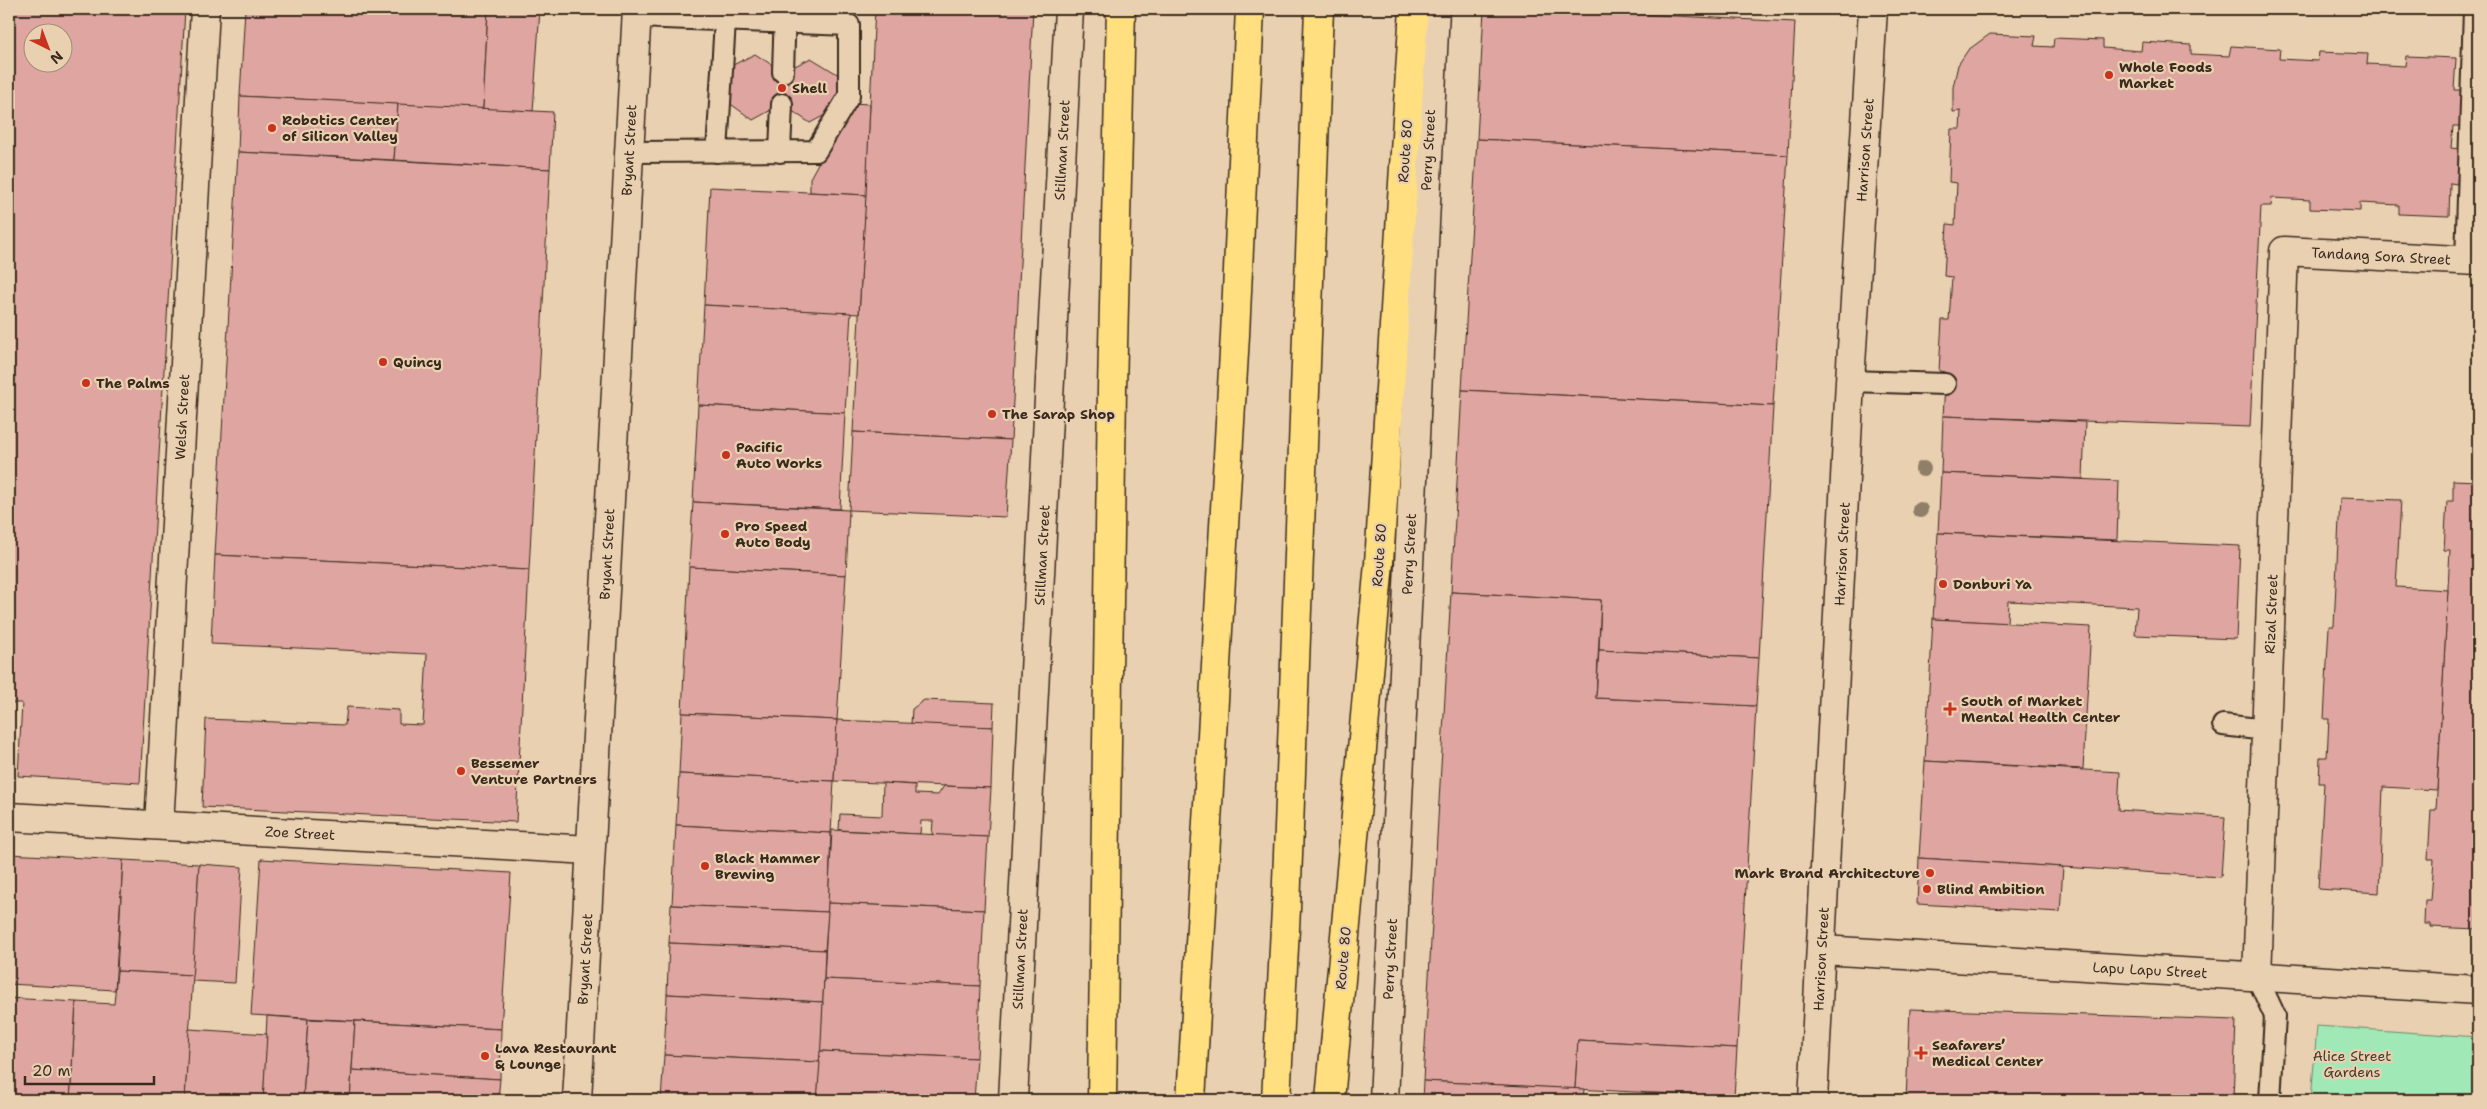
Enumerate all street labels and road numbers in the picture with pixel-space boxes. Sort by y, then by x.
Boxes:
street label: Harrison Street [1852,97,1878,203]
street label: Stillman Street [1050,99,1074,201]
street label: Bryant Street [618,104,640,196]
street label: Perry Street [1417,109,1439,191]
street label: Route 80 [1394,119,1416,183]
street label: Tandang Sora Street [2311,243,2451,269]
street label: Welsh Street [171,373,193,461]
street label: Harrison Street [1830,501,1854,607]
street label: Stillman Street [1030,504,1054,606]
street label: Bryant Street [596,508,618,600]
street label: Perry Street [1398,513,1420,595]
street label: Route 80 [1368,523,1390,587]
street label: Rizal Street [2261,574,2281,654]
street label: Zoe Street [264,822,336,844]
street label: Harrison Street [1809,906,1833,1012]
street label: Stillman Street [1008,908,1032,1010]
street label: Bryant Street [574,913,596,1005]
street label: Perry Street [1379,918,1401,1000]
street label: Route 80 [1331,926,1355,990]
street label: Lapu Lapu Street [2092,958,2208,982]

